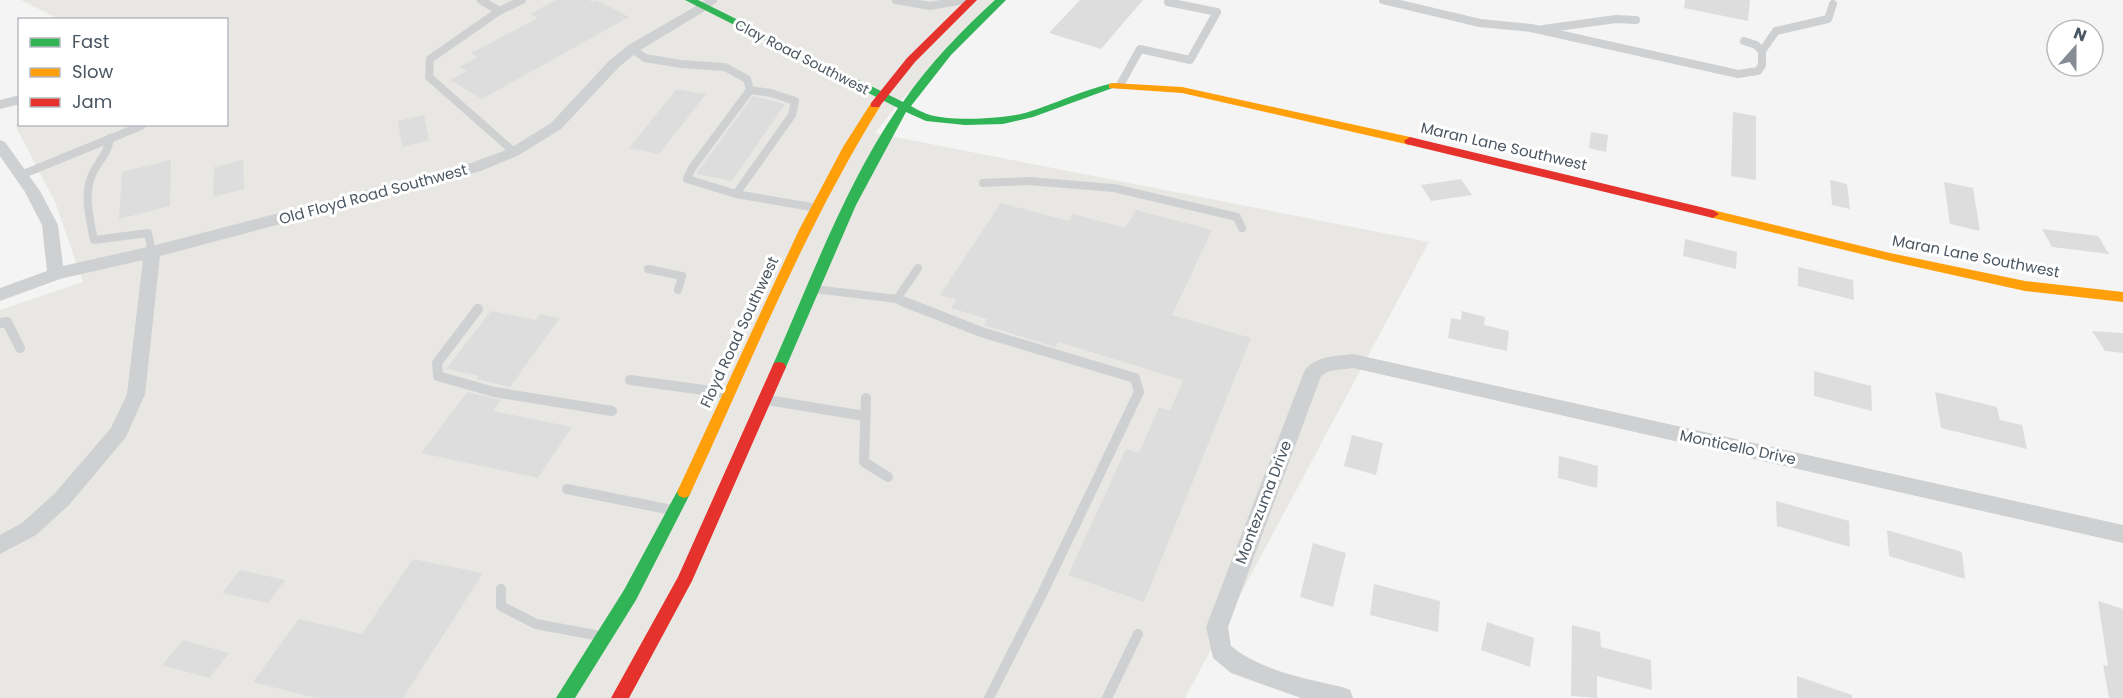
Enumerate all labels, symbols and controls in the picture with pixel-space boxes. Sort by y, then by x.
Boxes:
street label: Clay Road Southwest [731,14,873,100]
legend [18,18,228,126]
north arrow [2045,18,2105,78]
text: N [2070,22,2090,47]
text: Fast [72,29,109,54]
text: Slow [72,59,114,84]
text: Jam [72,89,112,114]
street label: Maran Lane Southwest [1419,117,1589,175]
street label: Old Floyd Road Southwest [277,159,469,229]
street label: Maran Lane Southwest [1891,229,2061,283]
street label: Floyd Road Southwest [695,253,783,411]
street label: Monticello Drive [1678,424,1798,470]
street label: Montezuma Drive [1230,437,1296,567]

